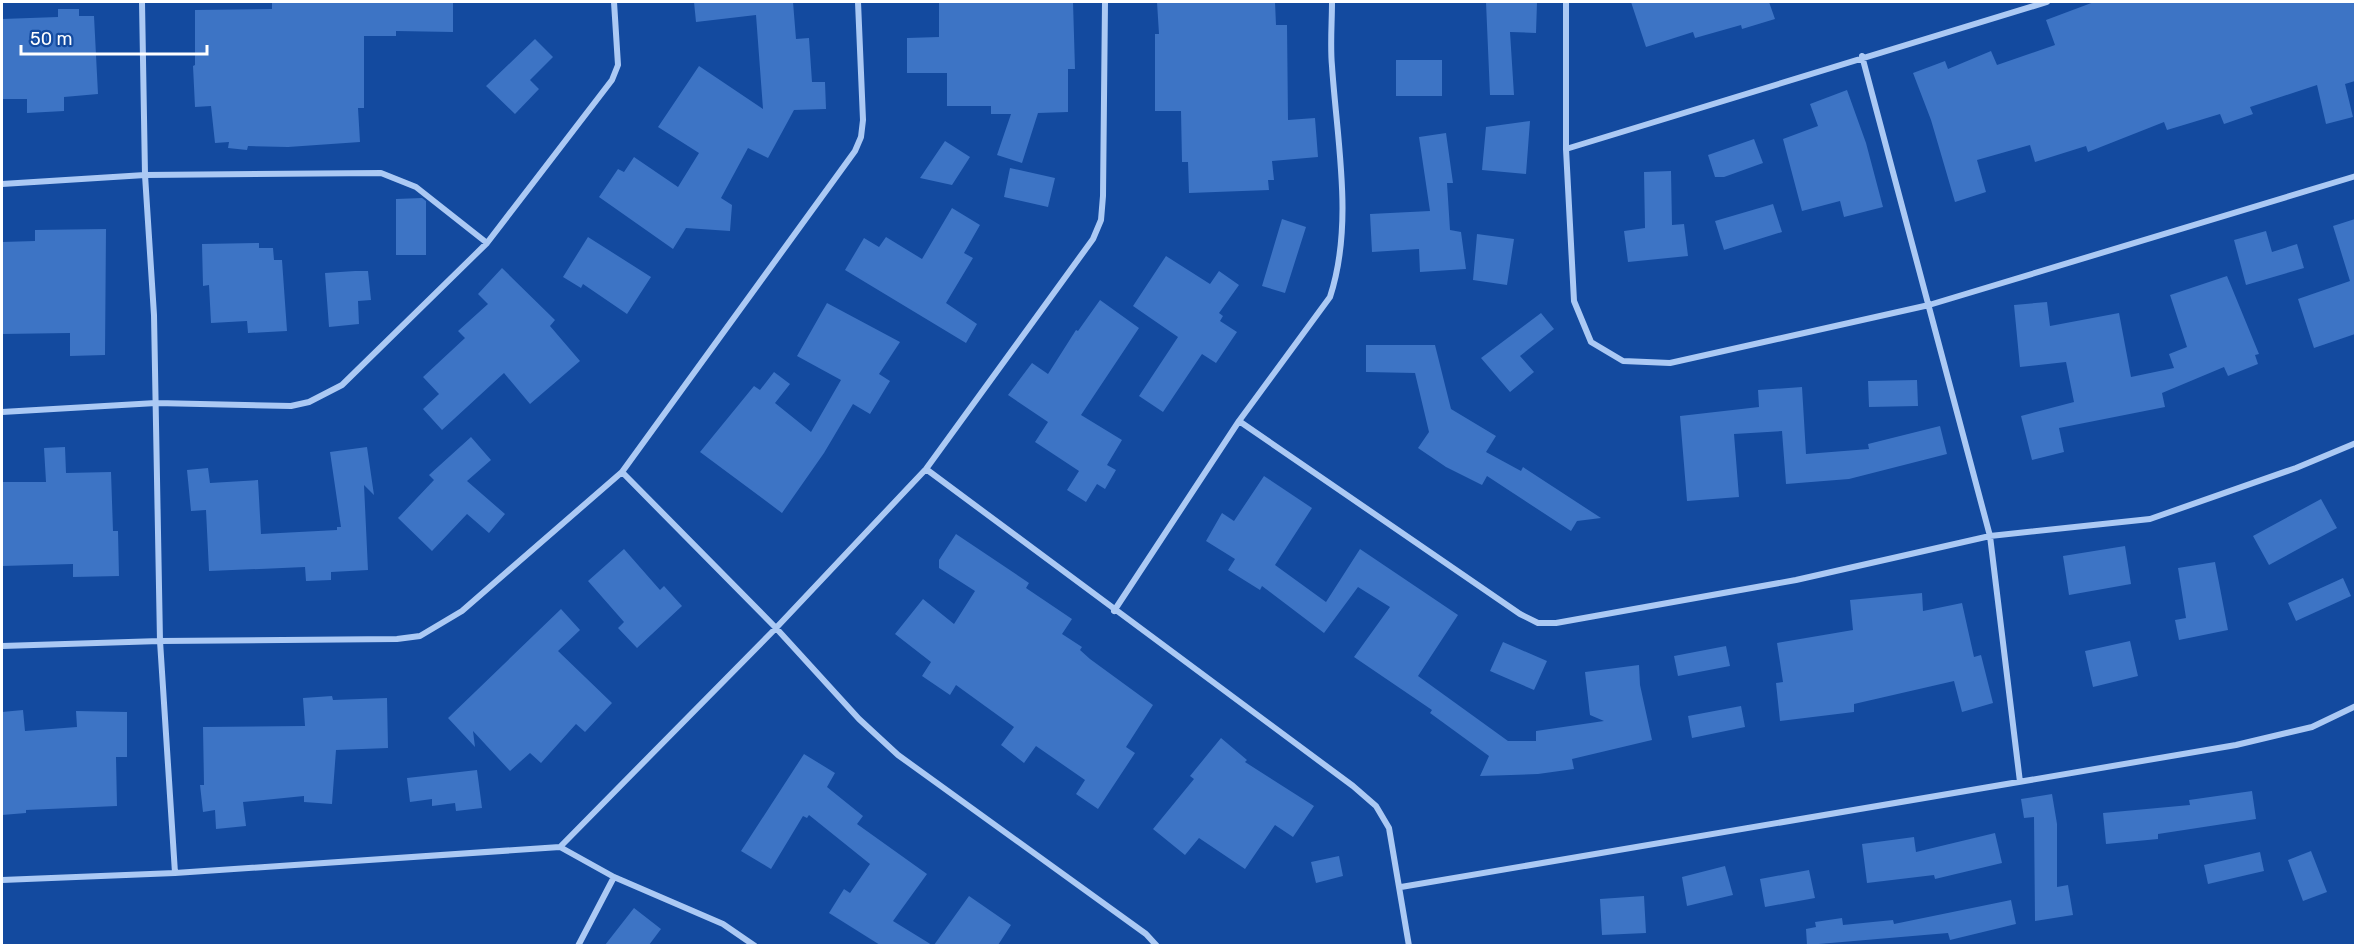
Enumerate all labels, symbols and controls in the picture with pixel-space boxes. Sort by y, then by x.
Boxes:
scale bar [21,18,207,56]
text: 50 m [30,28,73,50]

